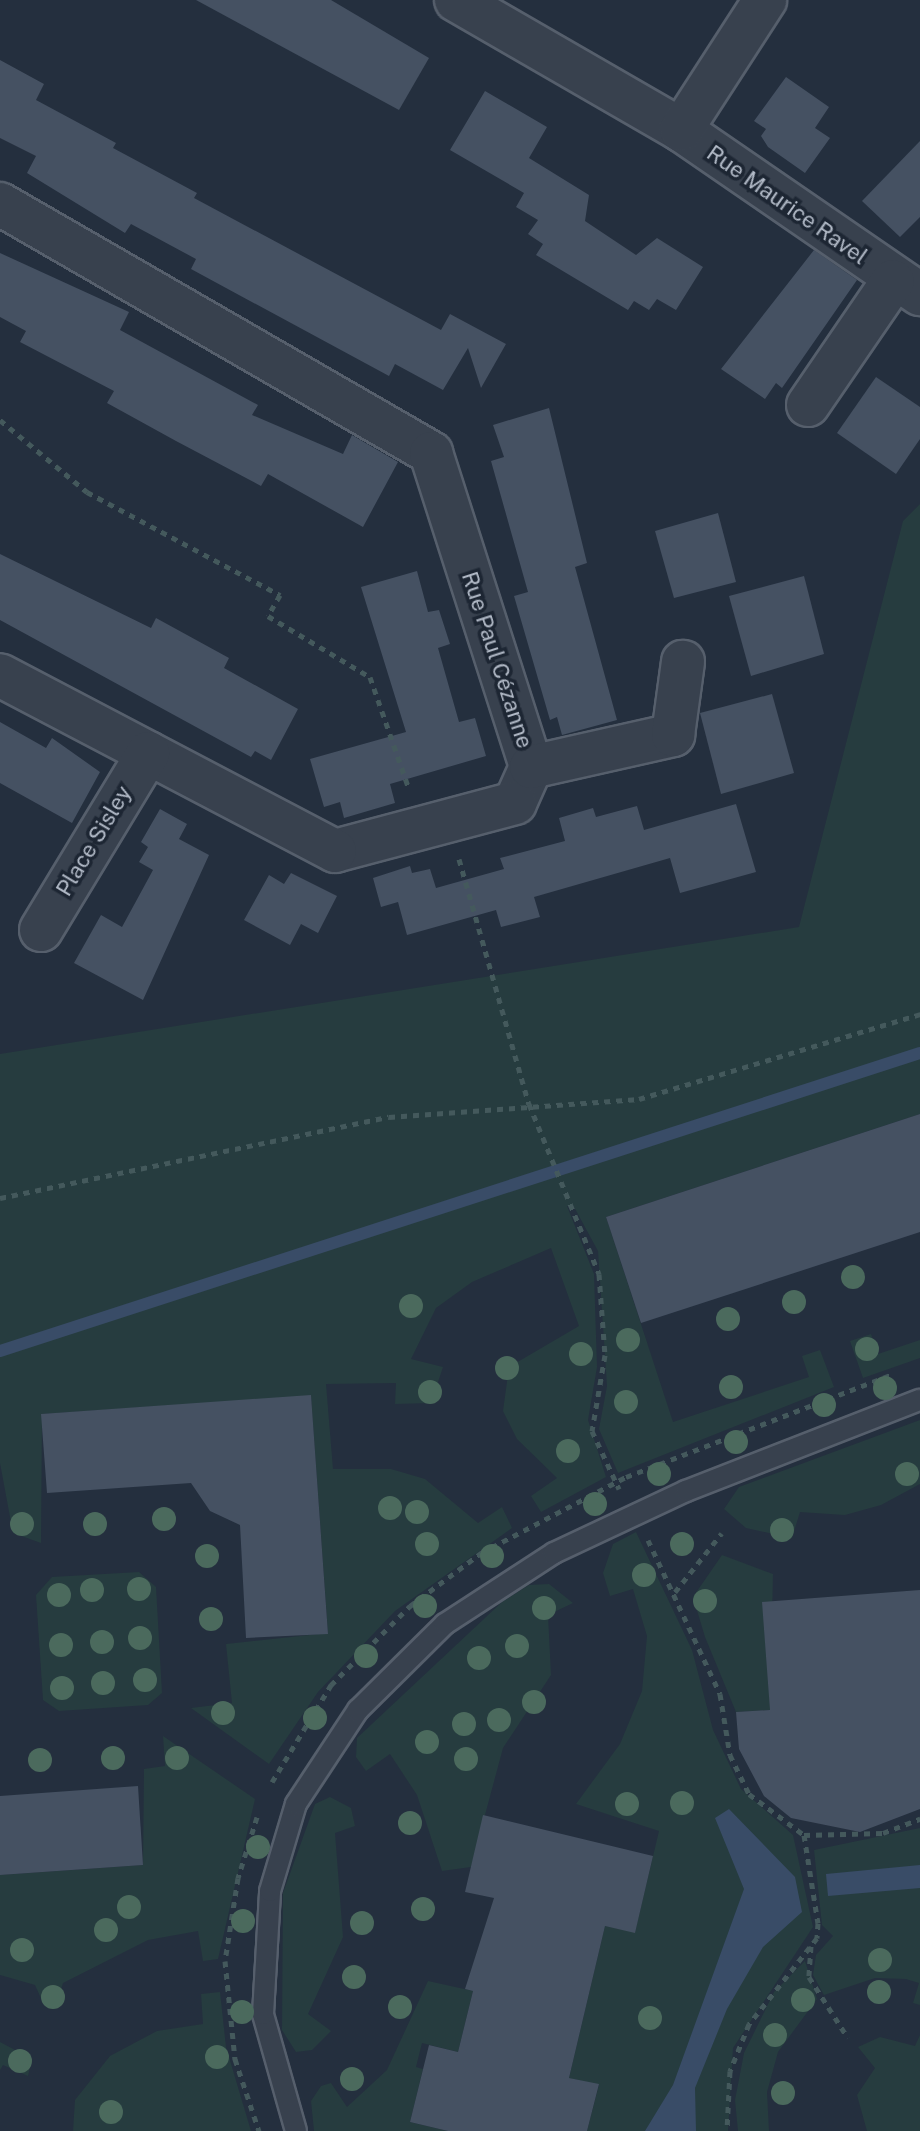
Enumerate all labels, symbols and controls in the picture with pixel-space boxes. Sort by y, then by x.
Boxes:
street label: Rue Maurice Ravel [702,140,872,270]
street label: Rue Paul Cézanne [456,568,538,752]
street label: Place Sisley [51,781,137,901]

